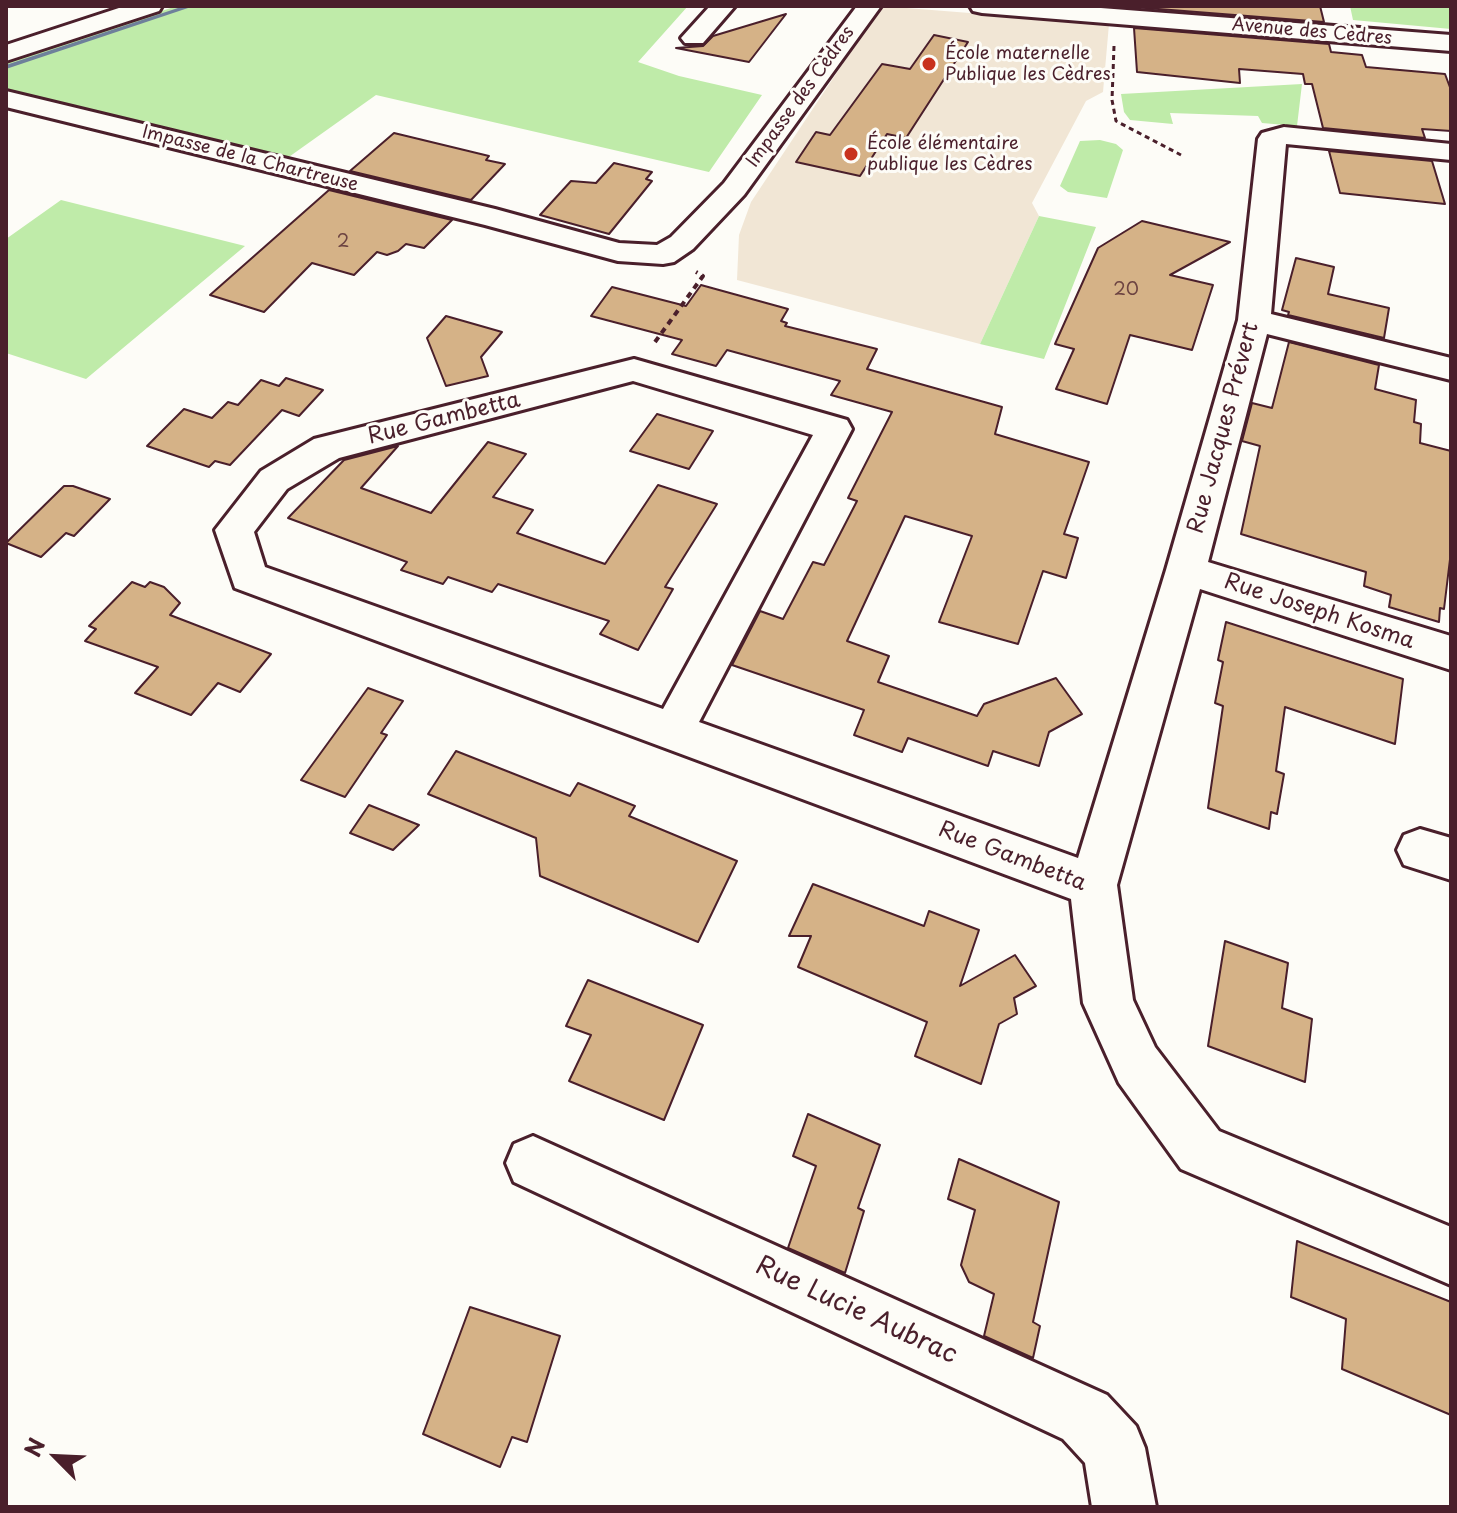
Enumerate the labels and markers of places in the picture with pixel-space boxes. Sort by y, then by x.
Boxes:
place label: École maternelle Publique les Cèdres [945,43,1111,86]
marker: École maternelle Publique les Cèdres [920,55,938,73]
place label: École élémentaire publique les Cèdres [867,133,1032,176]
marker: École élémentaire publique les Cèdres [842,145,860,163]

